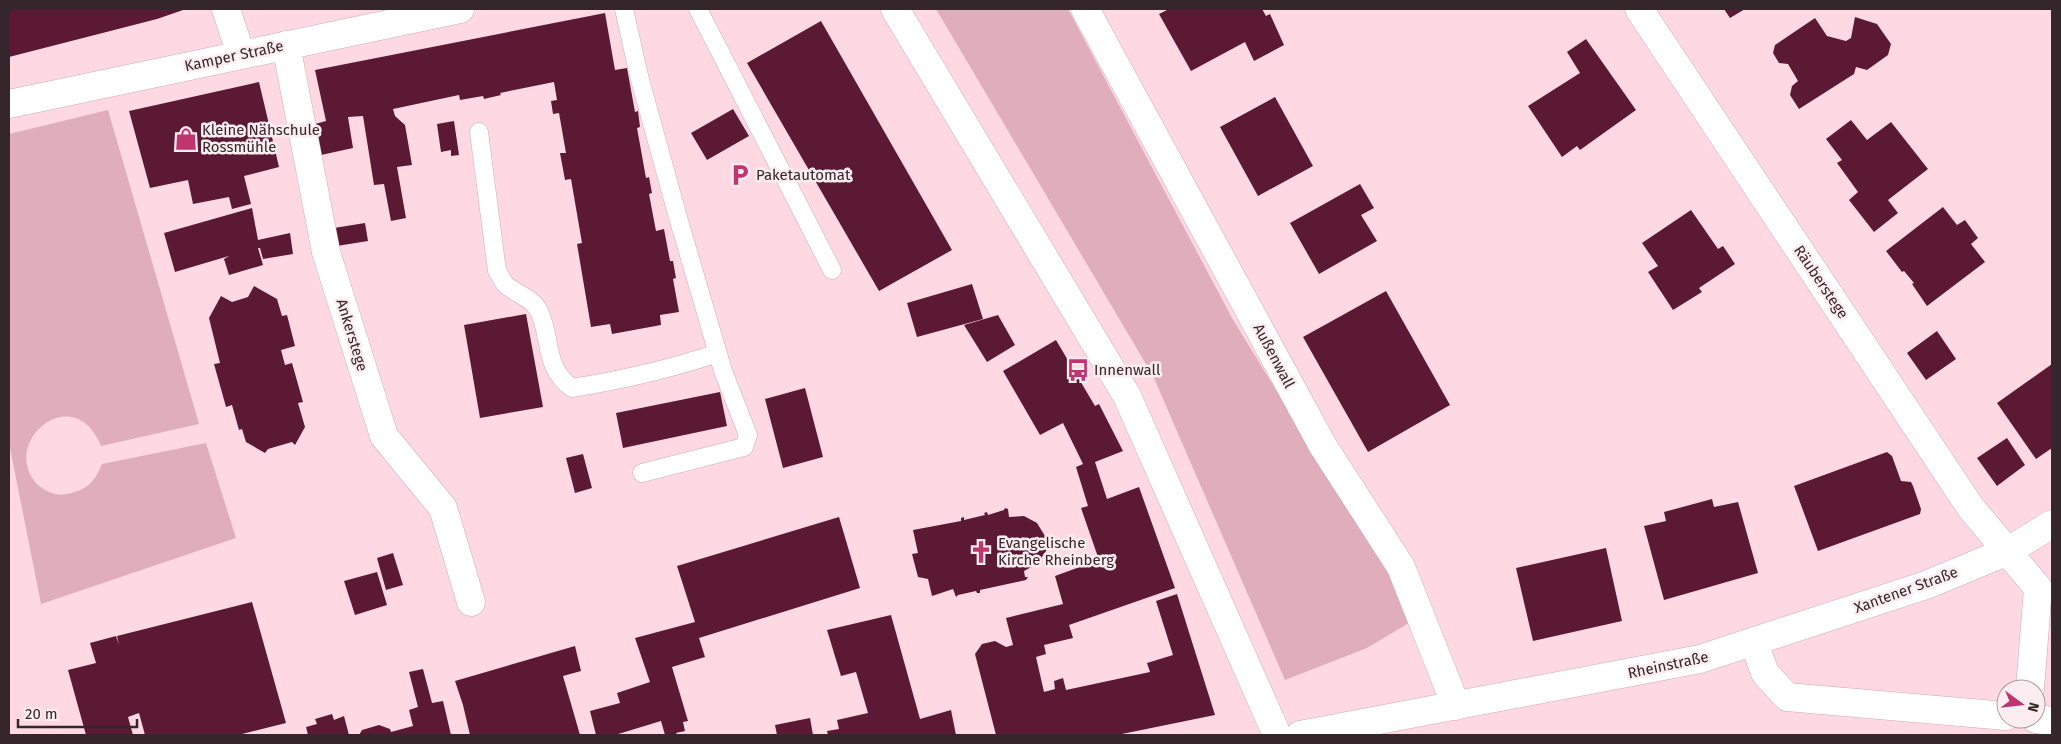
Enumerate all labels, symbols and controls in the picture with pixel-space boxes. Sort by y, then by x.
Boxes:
street label: Kamper Straße [183,37,285,75]
place label: Kleine Nähschule Rossmühle [202,121,320,156]
shop icon: Kleine Nähschule Rossmühle [173,126,199,152]
parking icon: Paketautomat [727,162,753,188]
place label: Paketautomat [756,166,851,184]
street label: Räuberstege [1790,242,1852,322]
street label: Ankerstege [332,297,372,373]
street label: Außenwall [1249,321,1299,392]
bus stop icon: Innenwall [1065,357,1091,383]
place label: Innenwall [1094,361,1161,379]
place label: Evangelische Kirche Rheinberg [998,534,1114,569]
church icon: Evangelische Kirche Rheinberg [968,539,994,565]
street label: Xantener Straße [1852,563,1960,617]
street label: Rheinstraße [1626,648,1710,682]
north arrow [1996,679,2046,729]
scale bar [18,696,136,728]
text: N [2024,701,2042,714]
text: 20 m [25,705,58,723]

